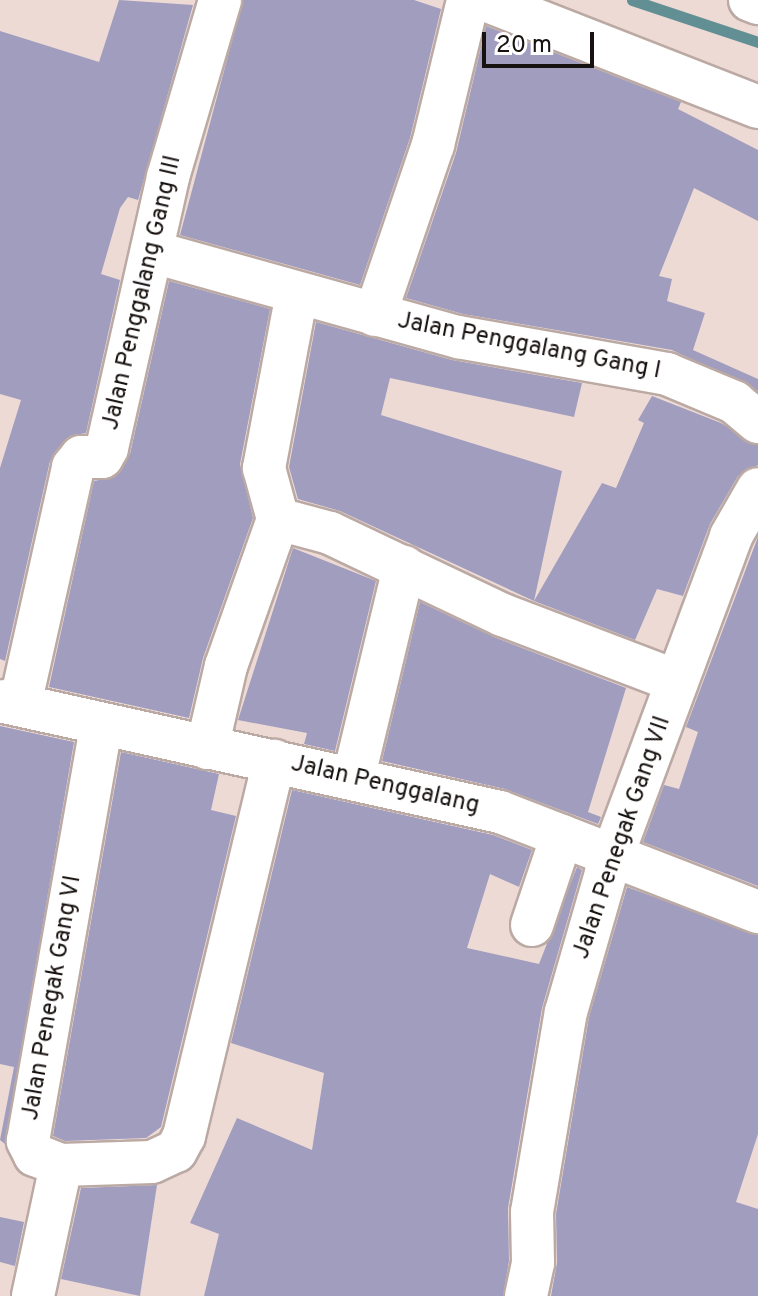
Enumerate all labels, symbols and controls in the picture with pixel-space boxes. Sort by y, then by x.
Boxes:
scale bar [486,16,598,66]
text: 20 m [496,31,552,61]
street label: Jalan Penggalang Gang III [97,153,189,433]
street label: Jalan Penggalang Gang I [395,307,663,387]
street label: Jalan Penegak Gang VII [568,712,678,964]
street label: Jalan Penggalang [288,750,482,822]
street label: Jalan Penegak Gang VI [17,873,89,1123]

